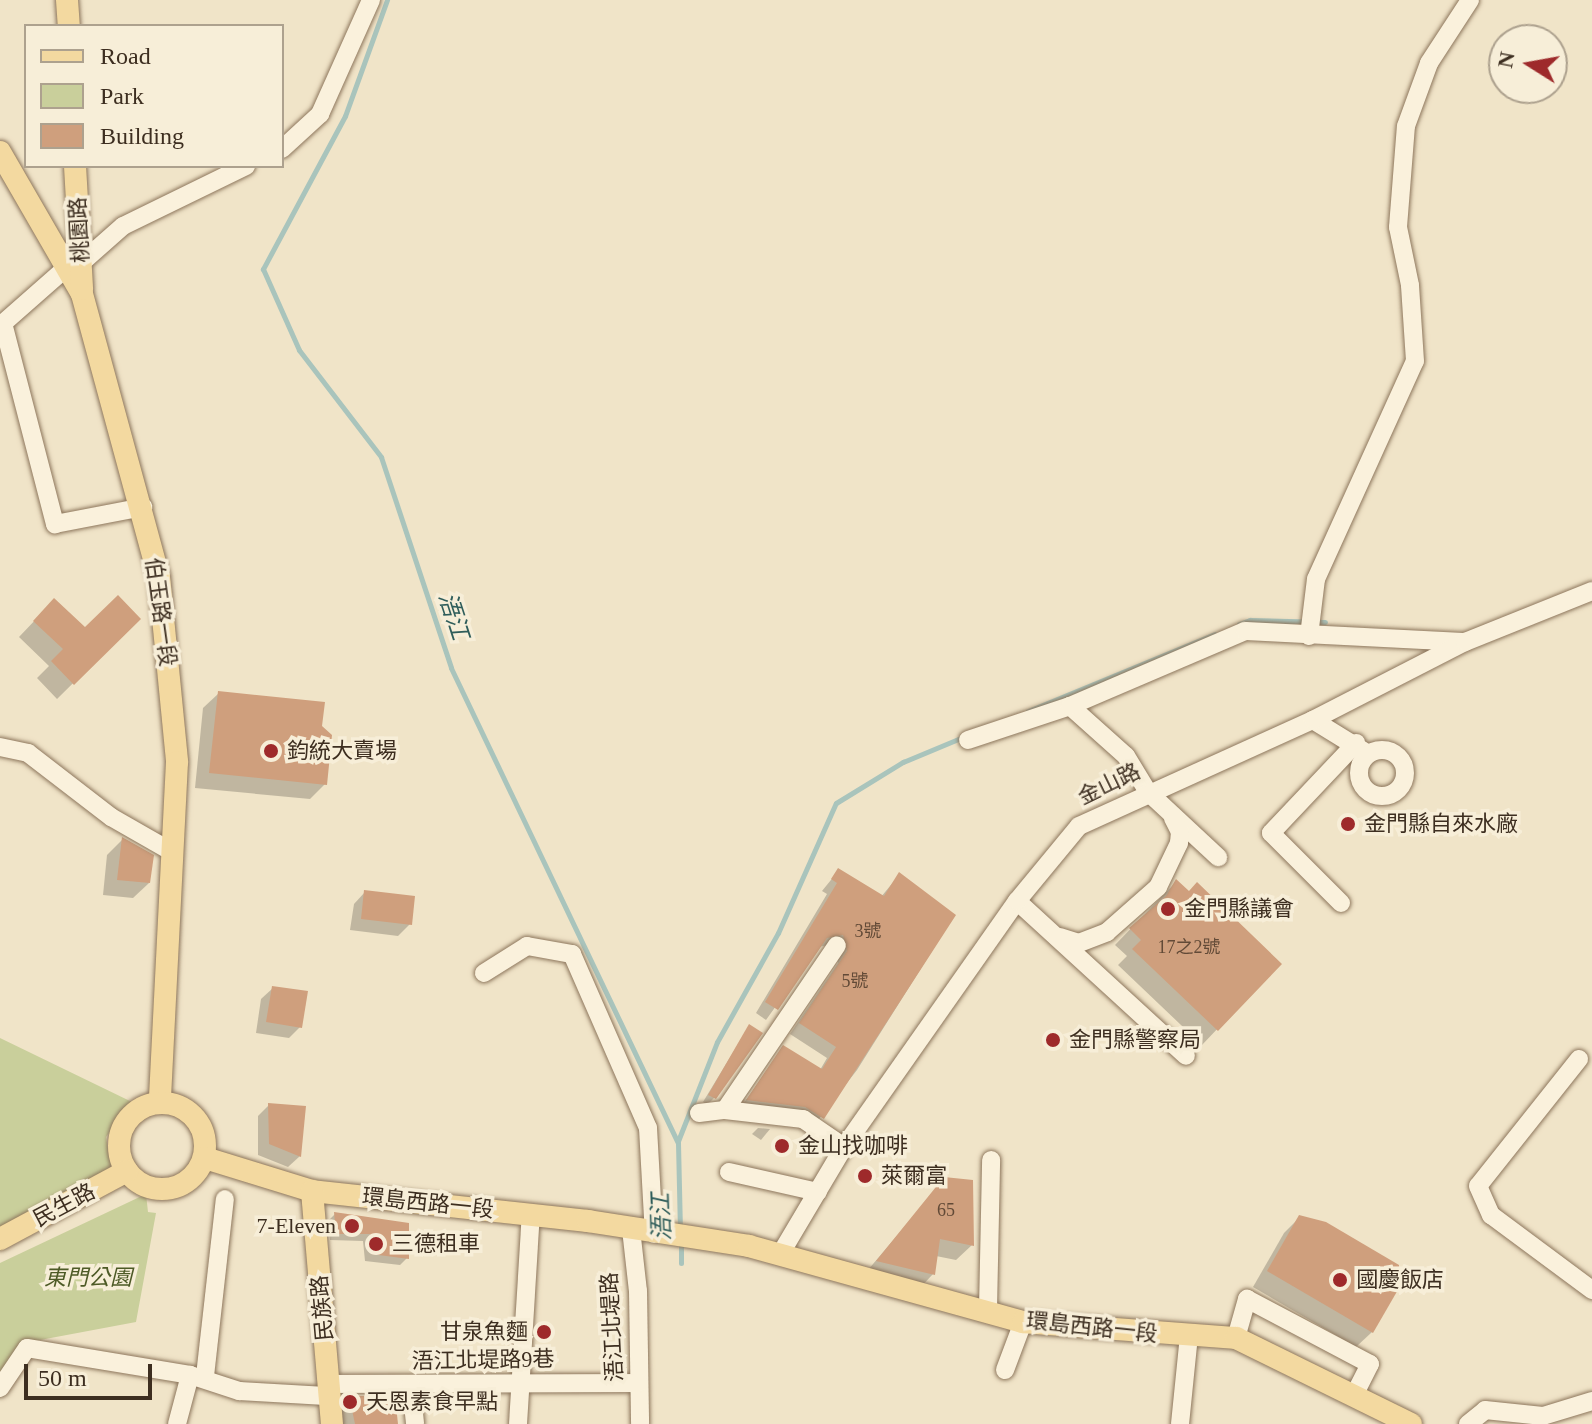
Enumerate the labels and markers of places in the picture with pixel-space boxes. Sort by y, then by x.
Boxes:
place label: 鈞統大賣場 [287,738,397,764]
marker: 鈞統大賣場 [262,742,280,760]
place label: 金門縣自來水廠 [1364,811,1518,837]
marker: 金門縣自來水廠 [1339,815,1357,833]
place label: 金門縣議會 [1184,896,1294,922]
marker: 金門縣議會 [1159,900,1177,918]
place label: 金門縣警察局 [1069,1027,1201,1053]
marker: 金門縣警察局 [1044,1031,1062,1049]
place label: 金山找咖啡 [798,1133,908,1159]
marker: 金山找咖啡 [773,1137,791,1155]
place label: 萊爾富 [881,1163,947,1189]
marker: 萊爾富 [856,1167,874,1185]
place label: 7-Eleven [257,1213,336,1239]
marker: 7-Eleven [343,1217,361,1235]
place label: 三德租車 [392,1231,480,1257]
marker: 三德租車 [367,1235,385,1253]
place label: 國慶飯店 [1356,1267,1444,1293]
marker: 國慶飯店 [1331,1271,1349,1289]
place label: 甘泉魚麵 [440,1319,528,1345]
marker: 甘泉魚麵 [535,1323,553,1341]
place label: 天恩素食早點 [366,1389,498,1415]
marker: 天恩素食早點 [341,1393,359,1411]

